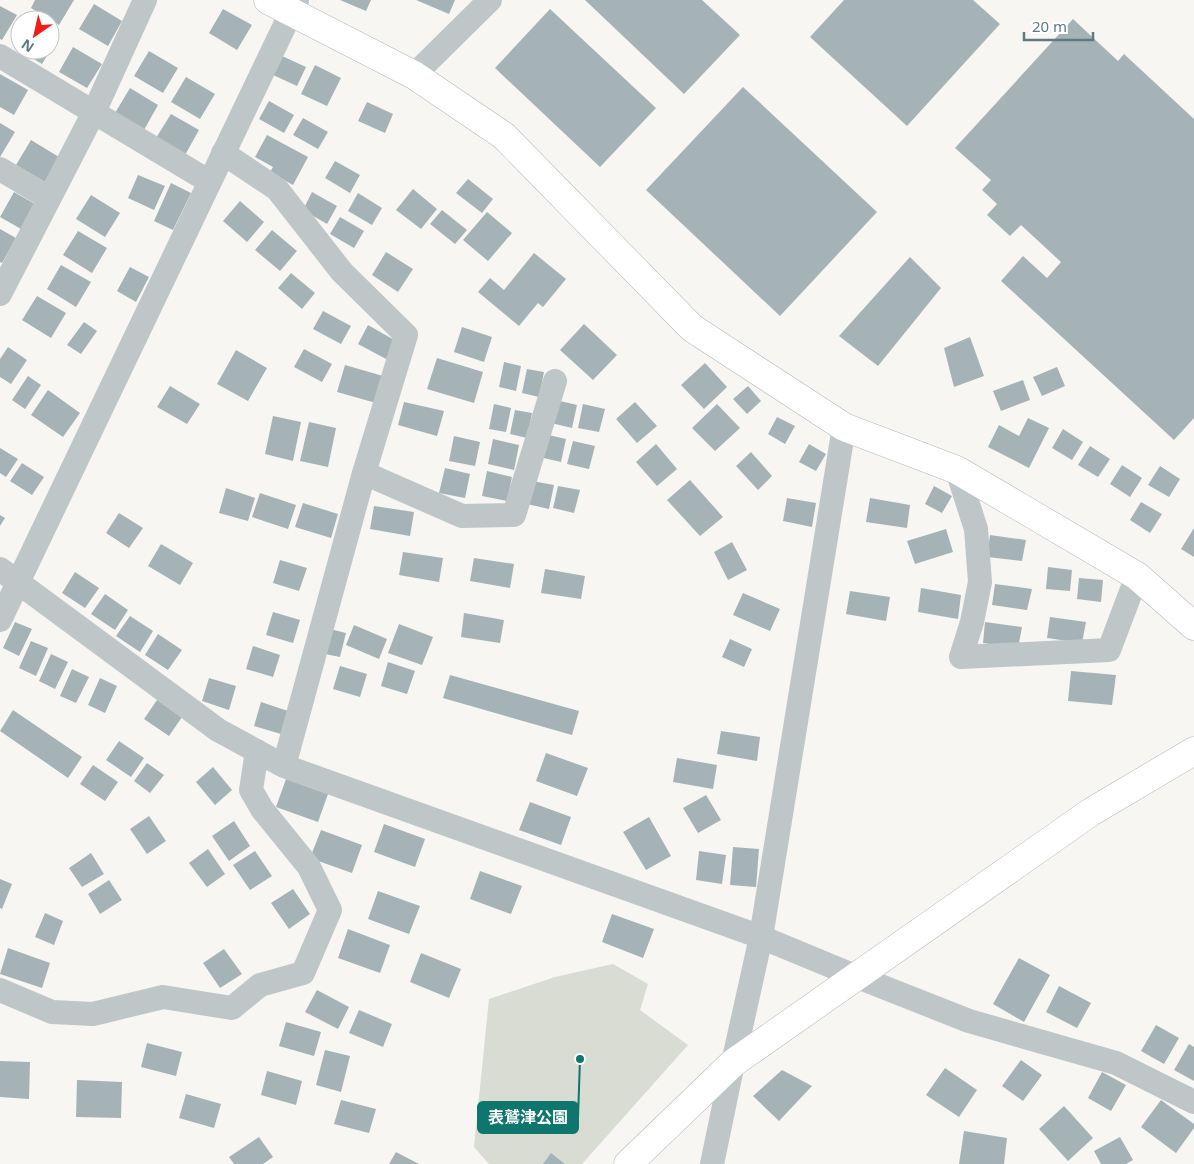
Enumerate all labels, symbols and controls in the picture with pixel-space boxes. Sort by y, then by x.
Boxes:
north arrow [10,10,60,60]
scale bar [1024,10,1093,42]
text: 20 m [1032,16,1067,36]
text: N [17,35,37,57]
callout: 表鷲津公園 [478,1102,578,1133]
text: 表鷲津公園 [488,1106,568,1128]

